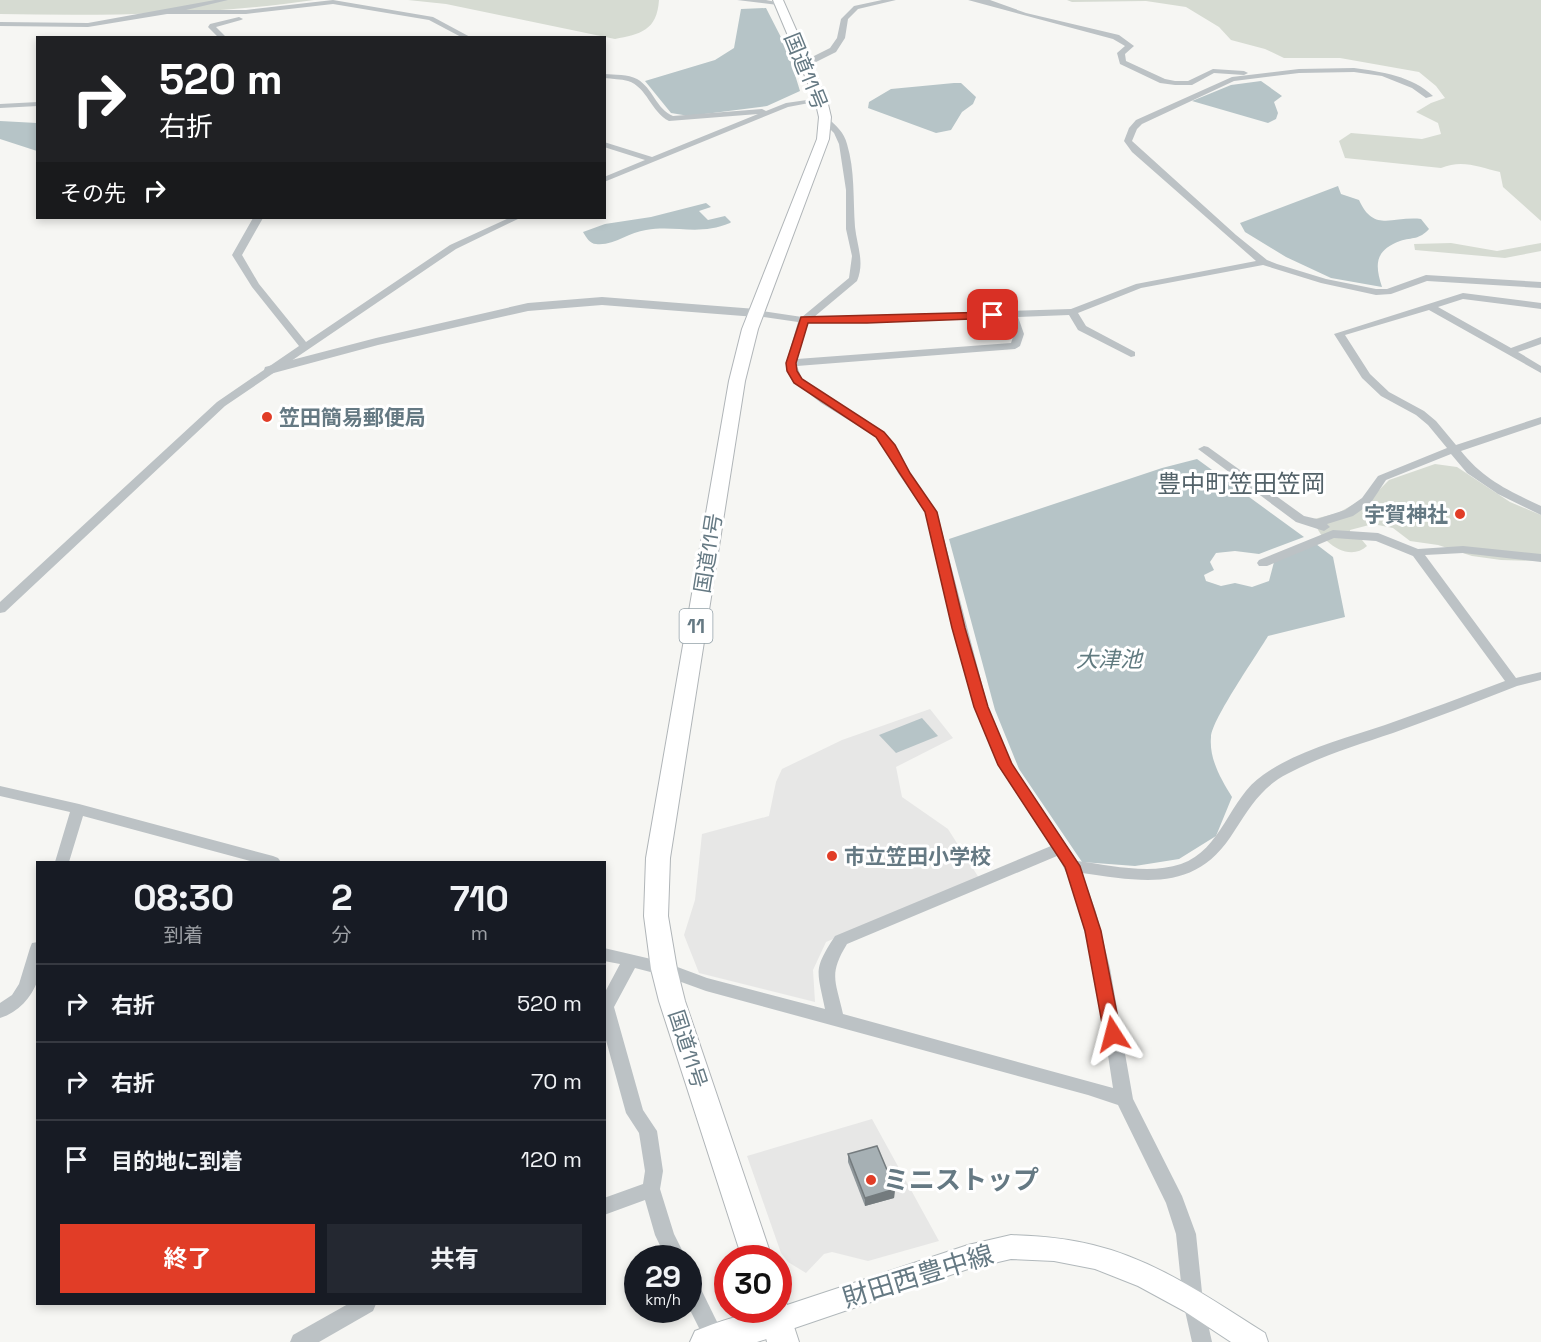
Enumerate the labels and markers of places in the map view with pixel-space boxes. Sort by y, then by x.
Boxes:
pin [967,289,1018,340]
place label: 笠田簡易郵便局 [279,404,426,431]
marker: 笠田簡易郵便局 [260,410,274,424]
place label: 宇賀神社 [1364,501,1448,528]
marker: 宇賀神社 [1453,507,1467,521]
place label: 市立笠田小学校 [844,843,991,870]
marker: 市立笠田小学校 [825,849,839,863]
place label: ミニストップ [883,1163,1039,1197]
marker: ミニストップ [864,1173,878,1187]

